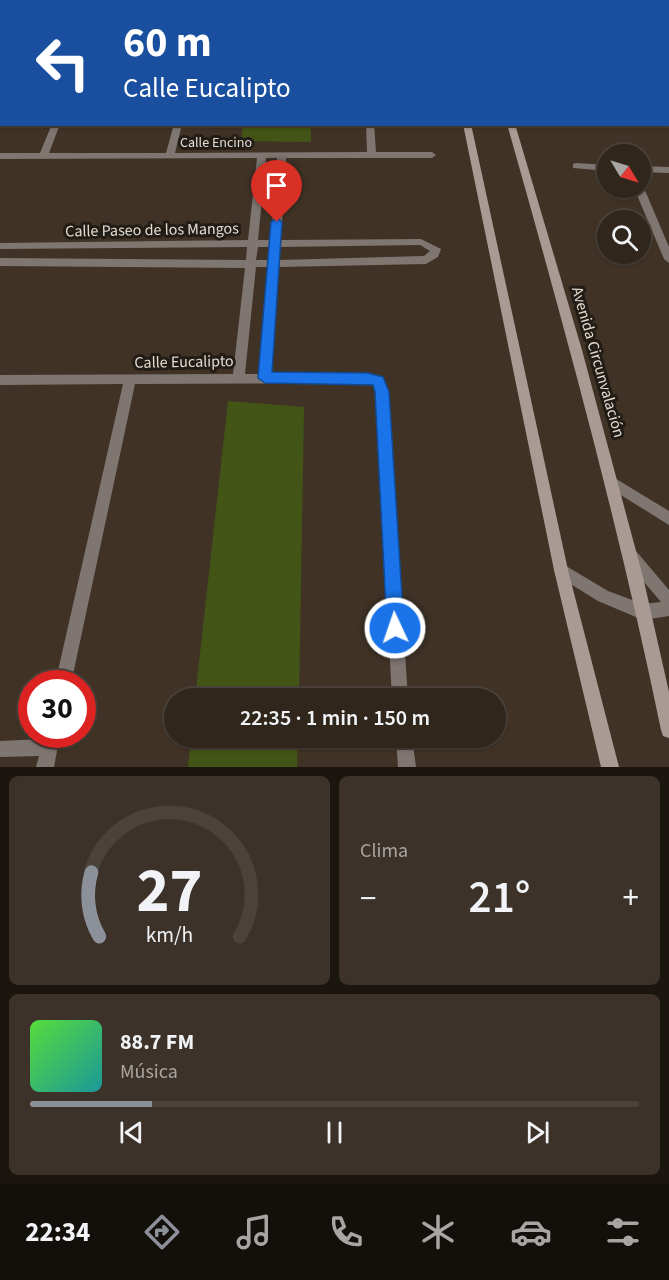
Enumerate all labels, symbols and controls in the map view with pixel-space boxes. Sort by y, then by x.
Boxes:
text: 60 m [123,13,212,73]
icon: left [24,24,102,102]
text: Calle Eucalipto [123,69,291,108]
street label: Calle Encino [180,133,252,153]
north arrow [597,144,651,198]
map controls [597,144,651,264]
pin [251,160,302,222]
icon: arrive [260,169,293,202]
button: search [597,210,651,264]
street label: Calle Paseo de los Mangos [65,217,239,243]
street label: Avenida Circunvalación [566,284,630,440]
street label: Calle Eucalipto [134,350,234,374]
position arrow [363,596,427,660]
speed limit sign: 30 [18,670,96,748]
text: 22:35 · 1 min · 150 m [240,702,430,734]
text: Clima [360,837,408,865]
text: 27 [137,847,202,936]
text: 21° [469,866,530,930]
text: − [360,875,376,922]
text: + [623,875,639,922]
text: km/h [146,921,193,952]
text: 88.7 FM [120,1026,194,1058]
text: Música [120,1058,178,1086]
icon: previous [115,1116,148,1149]
icon: pause [318,1116,351,1149]
icon: next [521,1116,554,1149]
icon: directions [141,1211,183,1253]
icon: music [233,1211,275,1253]
icon: phone [325,1211,367,1253]
icon: climate [417,1211,459,1253]
icon: car [510,1211,552,1253]
icon: filters [602,1211,644,1253]
text: 22:34 [25,1213,90,1252]

